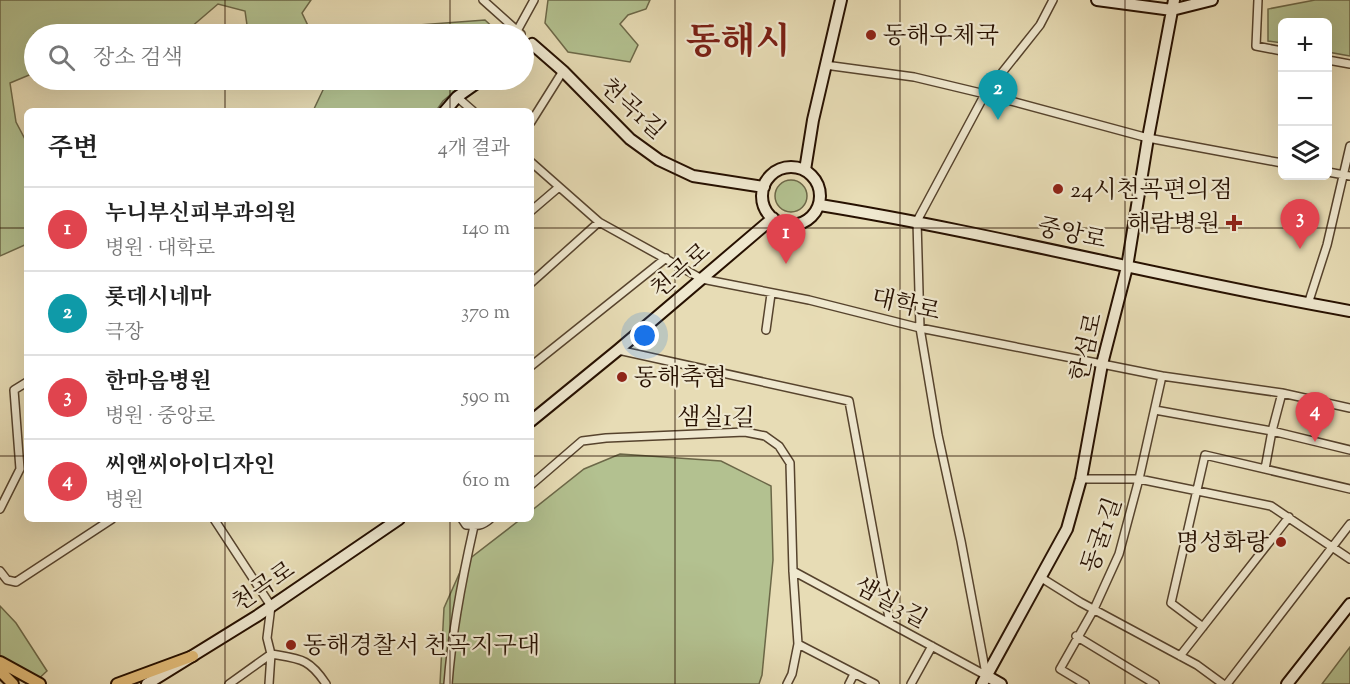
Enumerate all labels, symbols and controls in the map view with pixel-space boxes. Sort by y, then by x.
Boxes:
district label: 동해시 [686,18,790,70]
map controls [1278,18,1332,180]
button: + [1278,18,1332,72]
place label: 동해우체국 [883,20,999,54]
search box [24,24,534,90]
marker: 동해우체국 [864,28,878,42]
icon: search [45,41,78,74]
text: 장소 검색 [93,43,183,75]
pin: 2 [978,70,1018,120]
street label: 천곡1길 [591,71,672,148]
button: − [1278,72,1332,126]
button: layers [1278,126,1332,180]
text: 주변 [48,131,98,168]
text: 4개 결과 [438,135,510,164]
place label: 24시천곡편의점 [1070,174,1232,208]
marker: 24시천곡편의점 [1051,182,1065,196]
text: 누니부신피부과의원 [105,199,296,231]
pin: 3 [1280,200,1320,249]
place label: 해람병원 [1127,208,1220,242]
street label: 중앙로 [1034,211,1109,259]
pin: 1 [766,214,806,264]
marker: 해람병원 [1225,214,1243,232]
text: 1 [64,215,71,244]
text: 140 m [462,215,510,244]
text: 병원 · 대학로 [105,235,215,264]
street label: 천곡로 [644,236,719,307]
street label: 대학로 [868,282,943,330]
text: 롯데시네마 [105,283,211,315]
text: 2 [63,299,72,328]
text: 370 m [461,299,510,328]
street label: 한섬로 [1064,310,1112,385]
text: 극장 [105,319,144,348]
your location [630,321,659,350]
place label: 동해축협 [634,362,727,396]
text: 한마음병원 [105,367,211,399]
marker: 동해축협 [615,370,629,384]
text: 3 [63,383,72,412]
text: 590 m [462,383,510,412]
pin: 4 [1296,392,1334,442]
street label: 샘실1길 [677,401,755,437]
text: 병원 · 중앙로 [105,403,215,432]
text: 씨앤씨아이디자인 [105,451,275,483]
text: 4 [62,467,73,496]
text: 610 m [462,467,510,496]
text: 병원 [105,487,144,516]
street label: 동굴1길 [1074,493,1132,578]
place label: 명성화랑 [1176,527,1270,561]
marker: 명성화랑 [1274,535,1288,549]
street label: 천곡로 [226,554,302,621]
street label: 샘실3길 [847,570,933,638]
place label: 동해경찰서 천곡지구대 [303,630,540,664]
marker: 동해경찰서 천곡지구대 [284,638,298,652]

